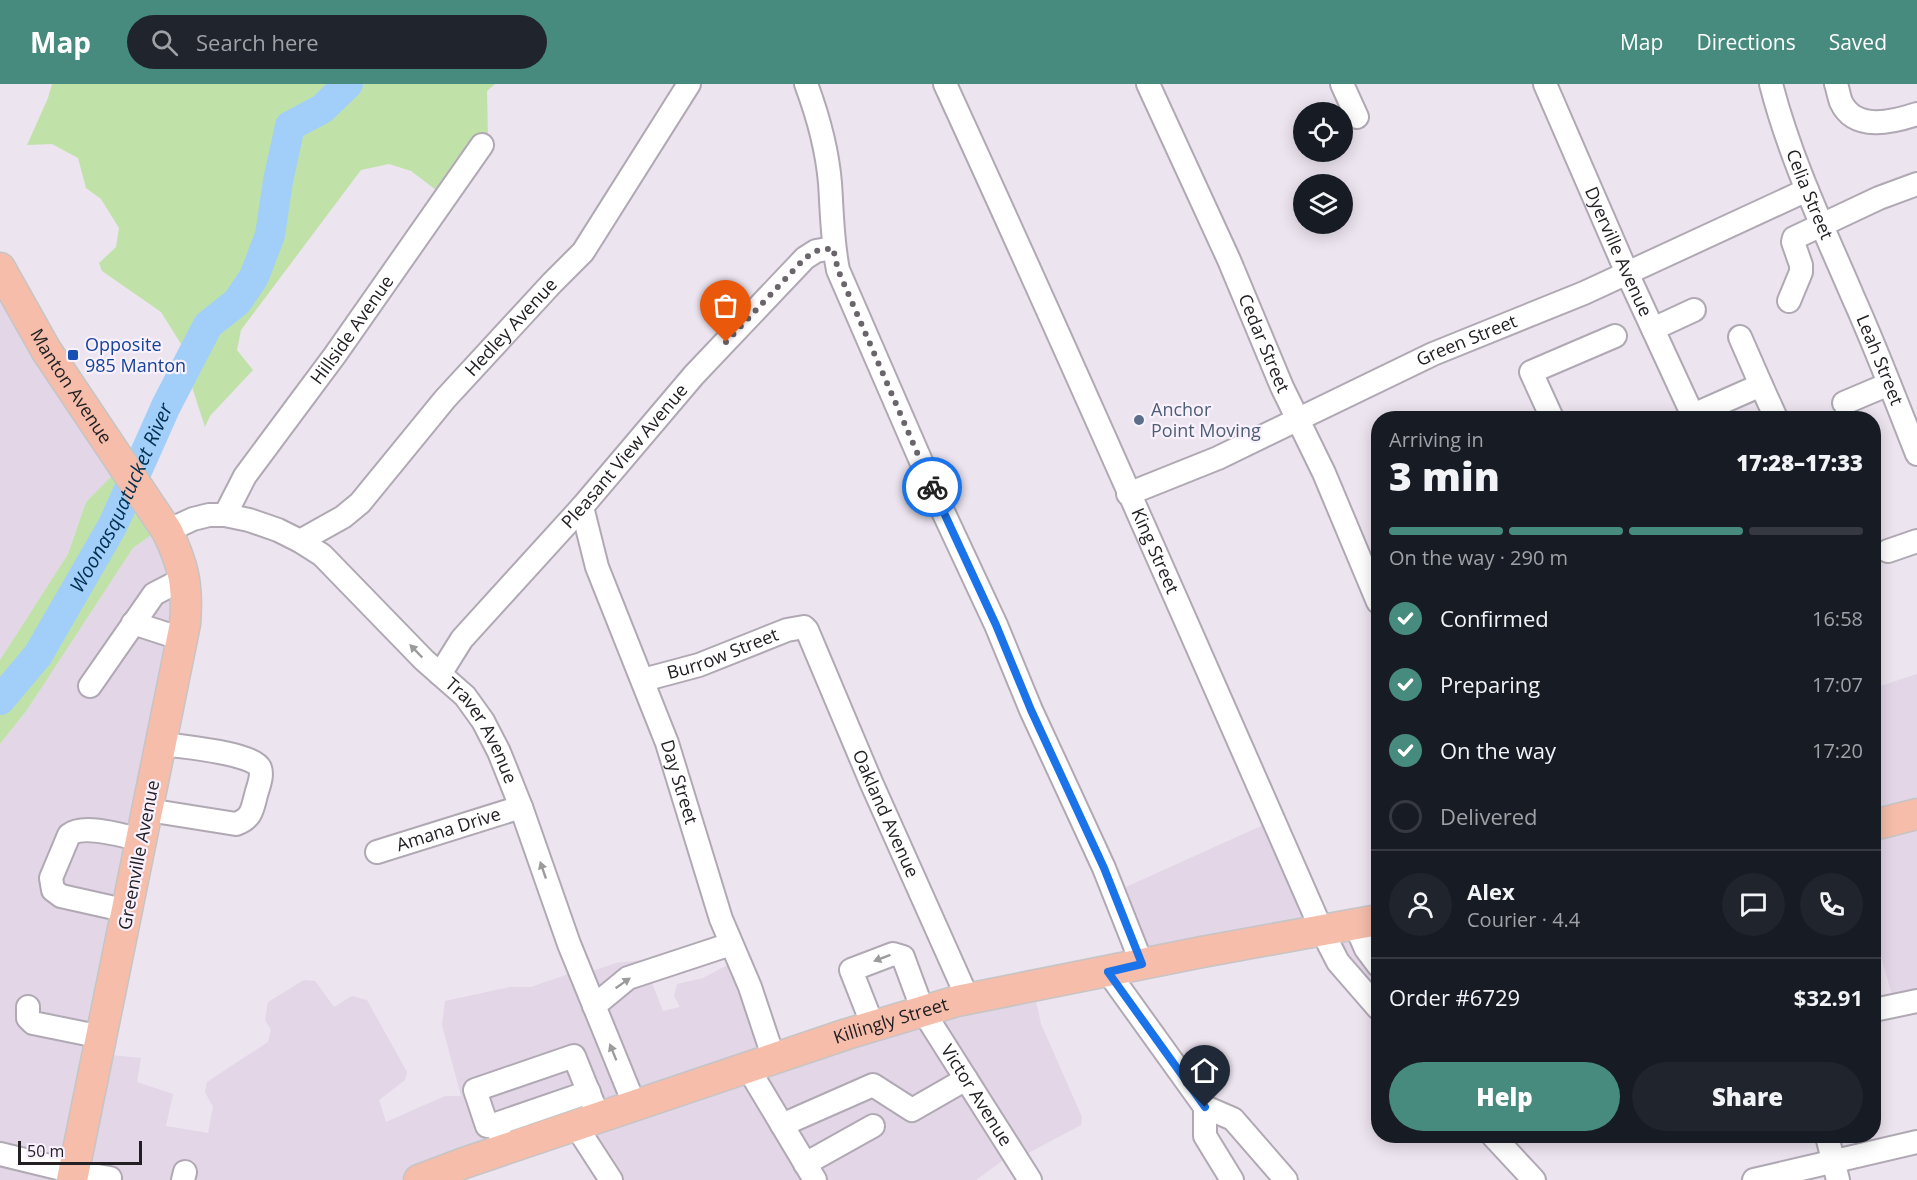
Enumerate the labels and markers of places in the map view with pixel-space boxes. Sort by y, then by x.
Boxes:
pin [700,280,751,342]
place label: Opposite 985 Manton [85,332,186,377]
marker: Opposite 985 Manton [66,348,80,362]
place label: Anchor Point Moving [1151,397,1261,442]
marker: Anchor Point Moving [1132,413,1146,427]
pin [1179,1045,1230,1107]

